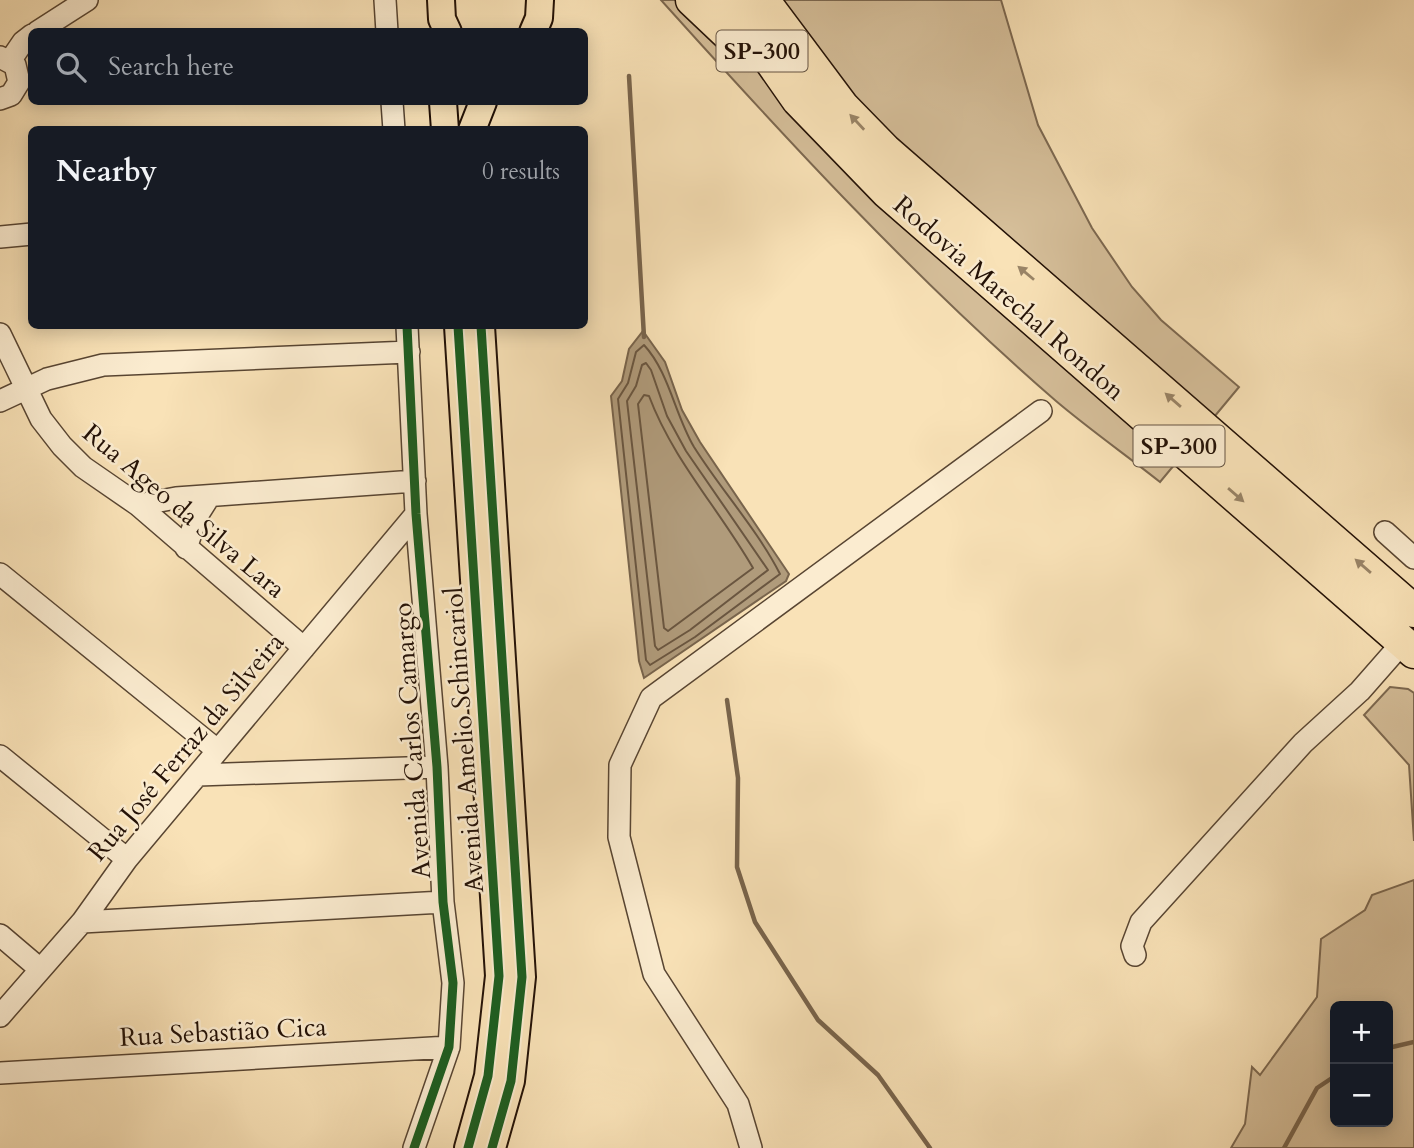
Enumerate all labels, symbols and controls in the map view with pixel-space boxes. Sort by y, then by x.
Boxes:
search box [28,28,588,105]
road number: SP-300 [716,31,808,72]
icon: search [52,48,90,86]
text: Search here [108,49,234,84]
one-way arrow [849,113,865,131]
text: Nearby [56,151,157,192]
text: 0 results [482,156,560,187]
street label: Rodovia Marechal Rondon [886,188,1132,408]
one-way arrow [1018,266,1036,281]
one-way arrow [1164,392,1182,408]
street label: Rua Ageo da Silva Lara [75,416,293,606]
road number: SP-300 [1134,426,1224,466]
one-way arrow [1227,487,1245,503]
one-way arrow [1354,559,1371,574]
street label: Avenida Amelio Schincariol [436,585,492,894]
street label: Avenida Carlos Camargo [385,602,439,880]
street label: Rua José Ferraz da Silveira [80,625,292,869]
map controls [1330,1001,1393,1127]
button: + [1330,1001,1393,1064]
street label: Rua Sebastião Cica [119,1009,327,1055]
button: − [1330,1064,1393,1127]

